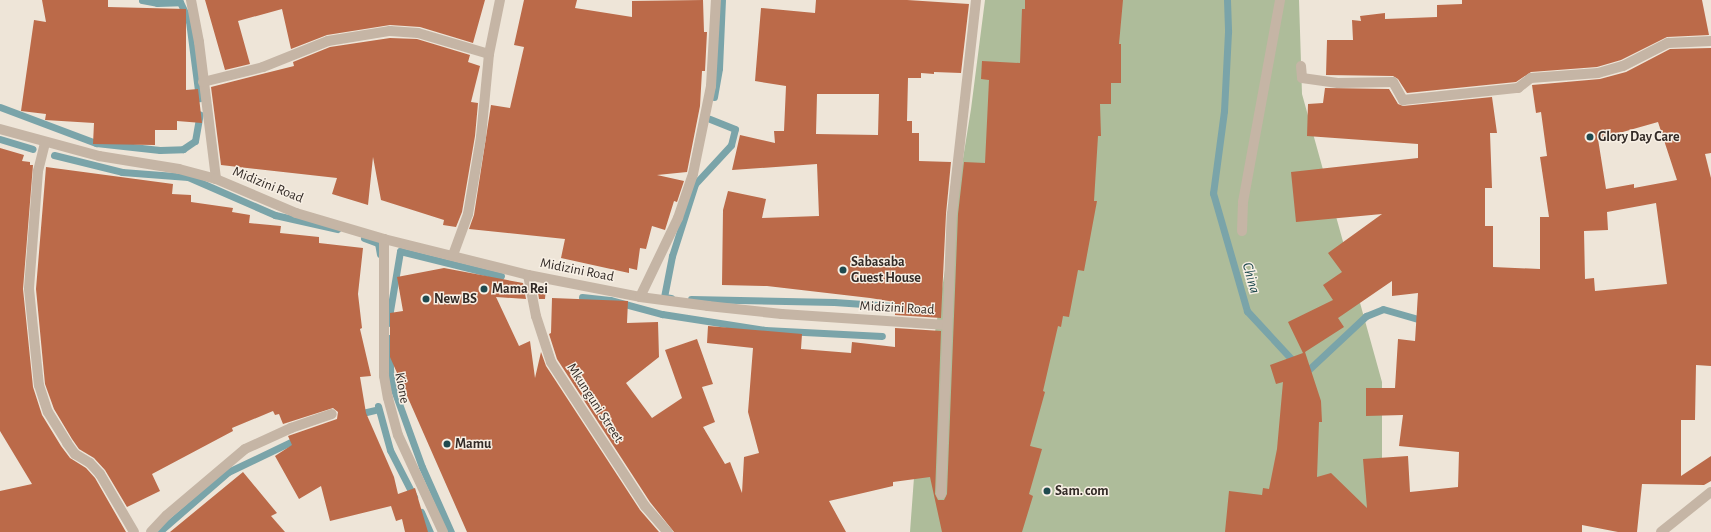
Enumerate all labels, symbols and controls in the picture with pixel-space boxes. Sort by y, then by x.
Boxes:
place label: Glory Day Care [1598,129,1680,145]
marker: Glory Day Care [1585,132,1595,142]
street label: Midizini Road [230,163,306,207]
place label: Sabasaba Guest House [851,254,921,286]
street label: Midizini Road [539,255,615,285]
water label: China [1238,260,1264,296]
marker: Sabasaba Guest House [838,265,848,275]
place label: Mama Rei [492,281,548,297]
marker: Mama Rei [479,284,489,294]
place label: New BS [434,291,477,307]
marker: New BS [421,294,431,304]
street label: Midizini Road [859,298,935,318]
street label: Mkunguni Street [563,360,627,446]
street label: Kione [391,371,413,405]
place label: Mamu [455,436,491,452]
marker: Mamu [442,439,452,449]
place label: Sam. com [1055,483,1109,499]
marker: Sam. com [1042,486,1052,496]

